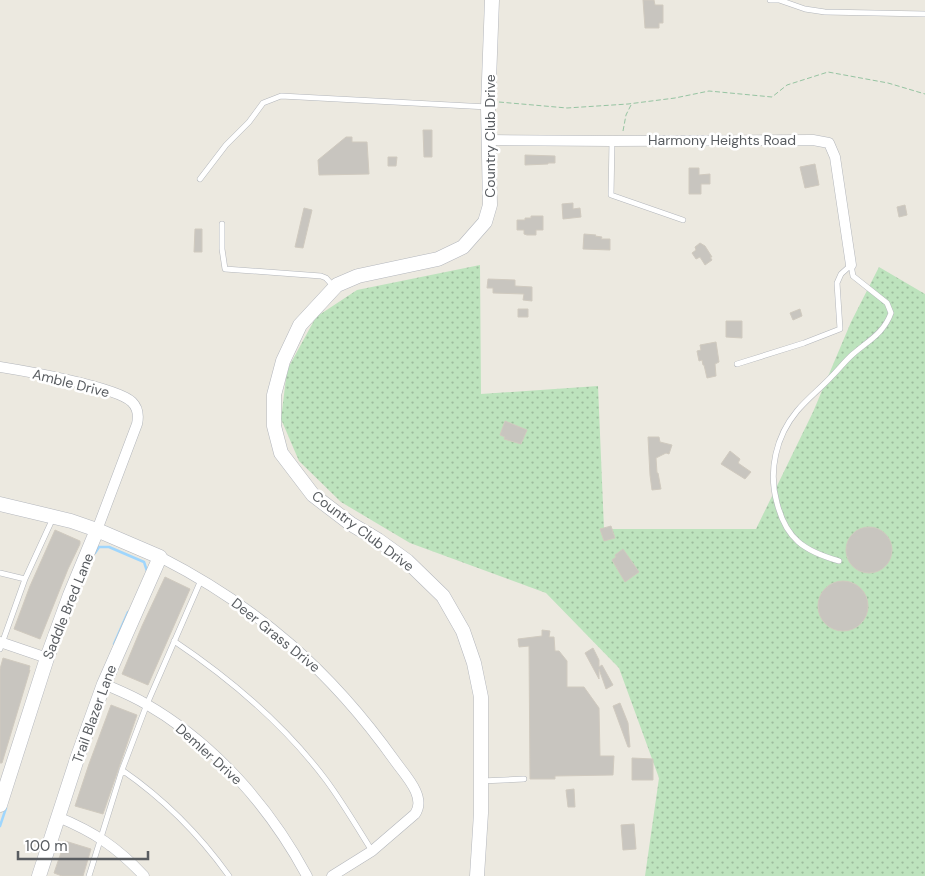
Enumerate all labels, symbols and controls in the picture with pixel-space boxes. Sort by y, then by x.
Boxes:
street label: Country Club Drive [481,74,499,198]
street label: Harmony Heights Road [648,131,796,149]
street label: Amble Drive [31,365,111,401]
street label: Country Club Drive [308,487,418,575]
street label: Saddle Bred Lane [39,550,98,662]
street label: Deer Grass Drive [228,594,324,676]
street label: Trail Blazer Lane [68,662,120,766]
street label: Demler Drive [172,719,246,789]
scale bar [18,828,148,860]
text: 100 m [25,836,68,856]

